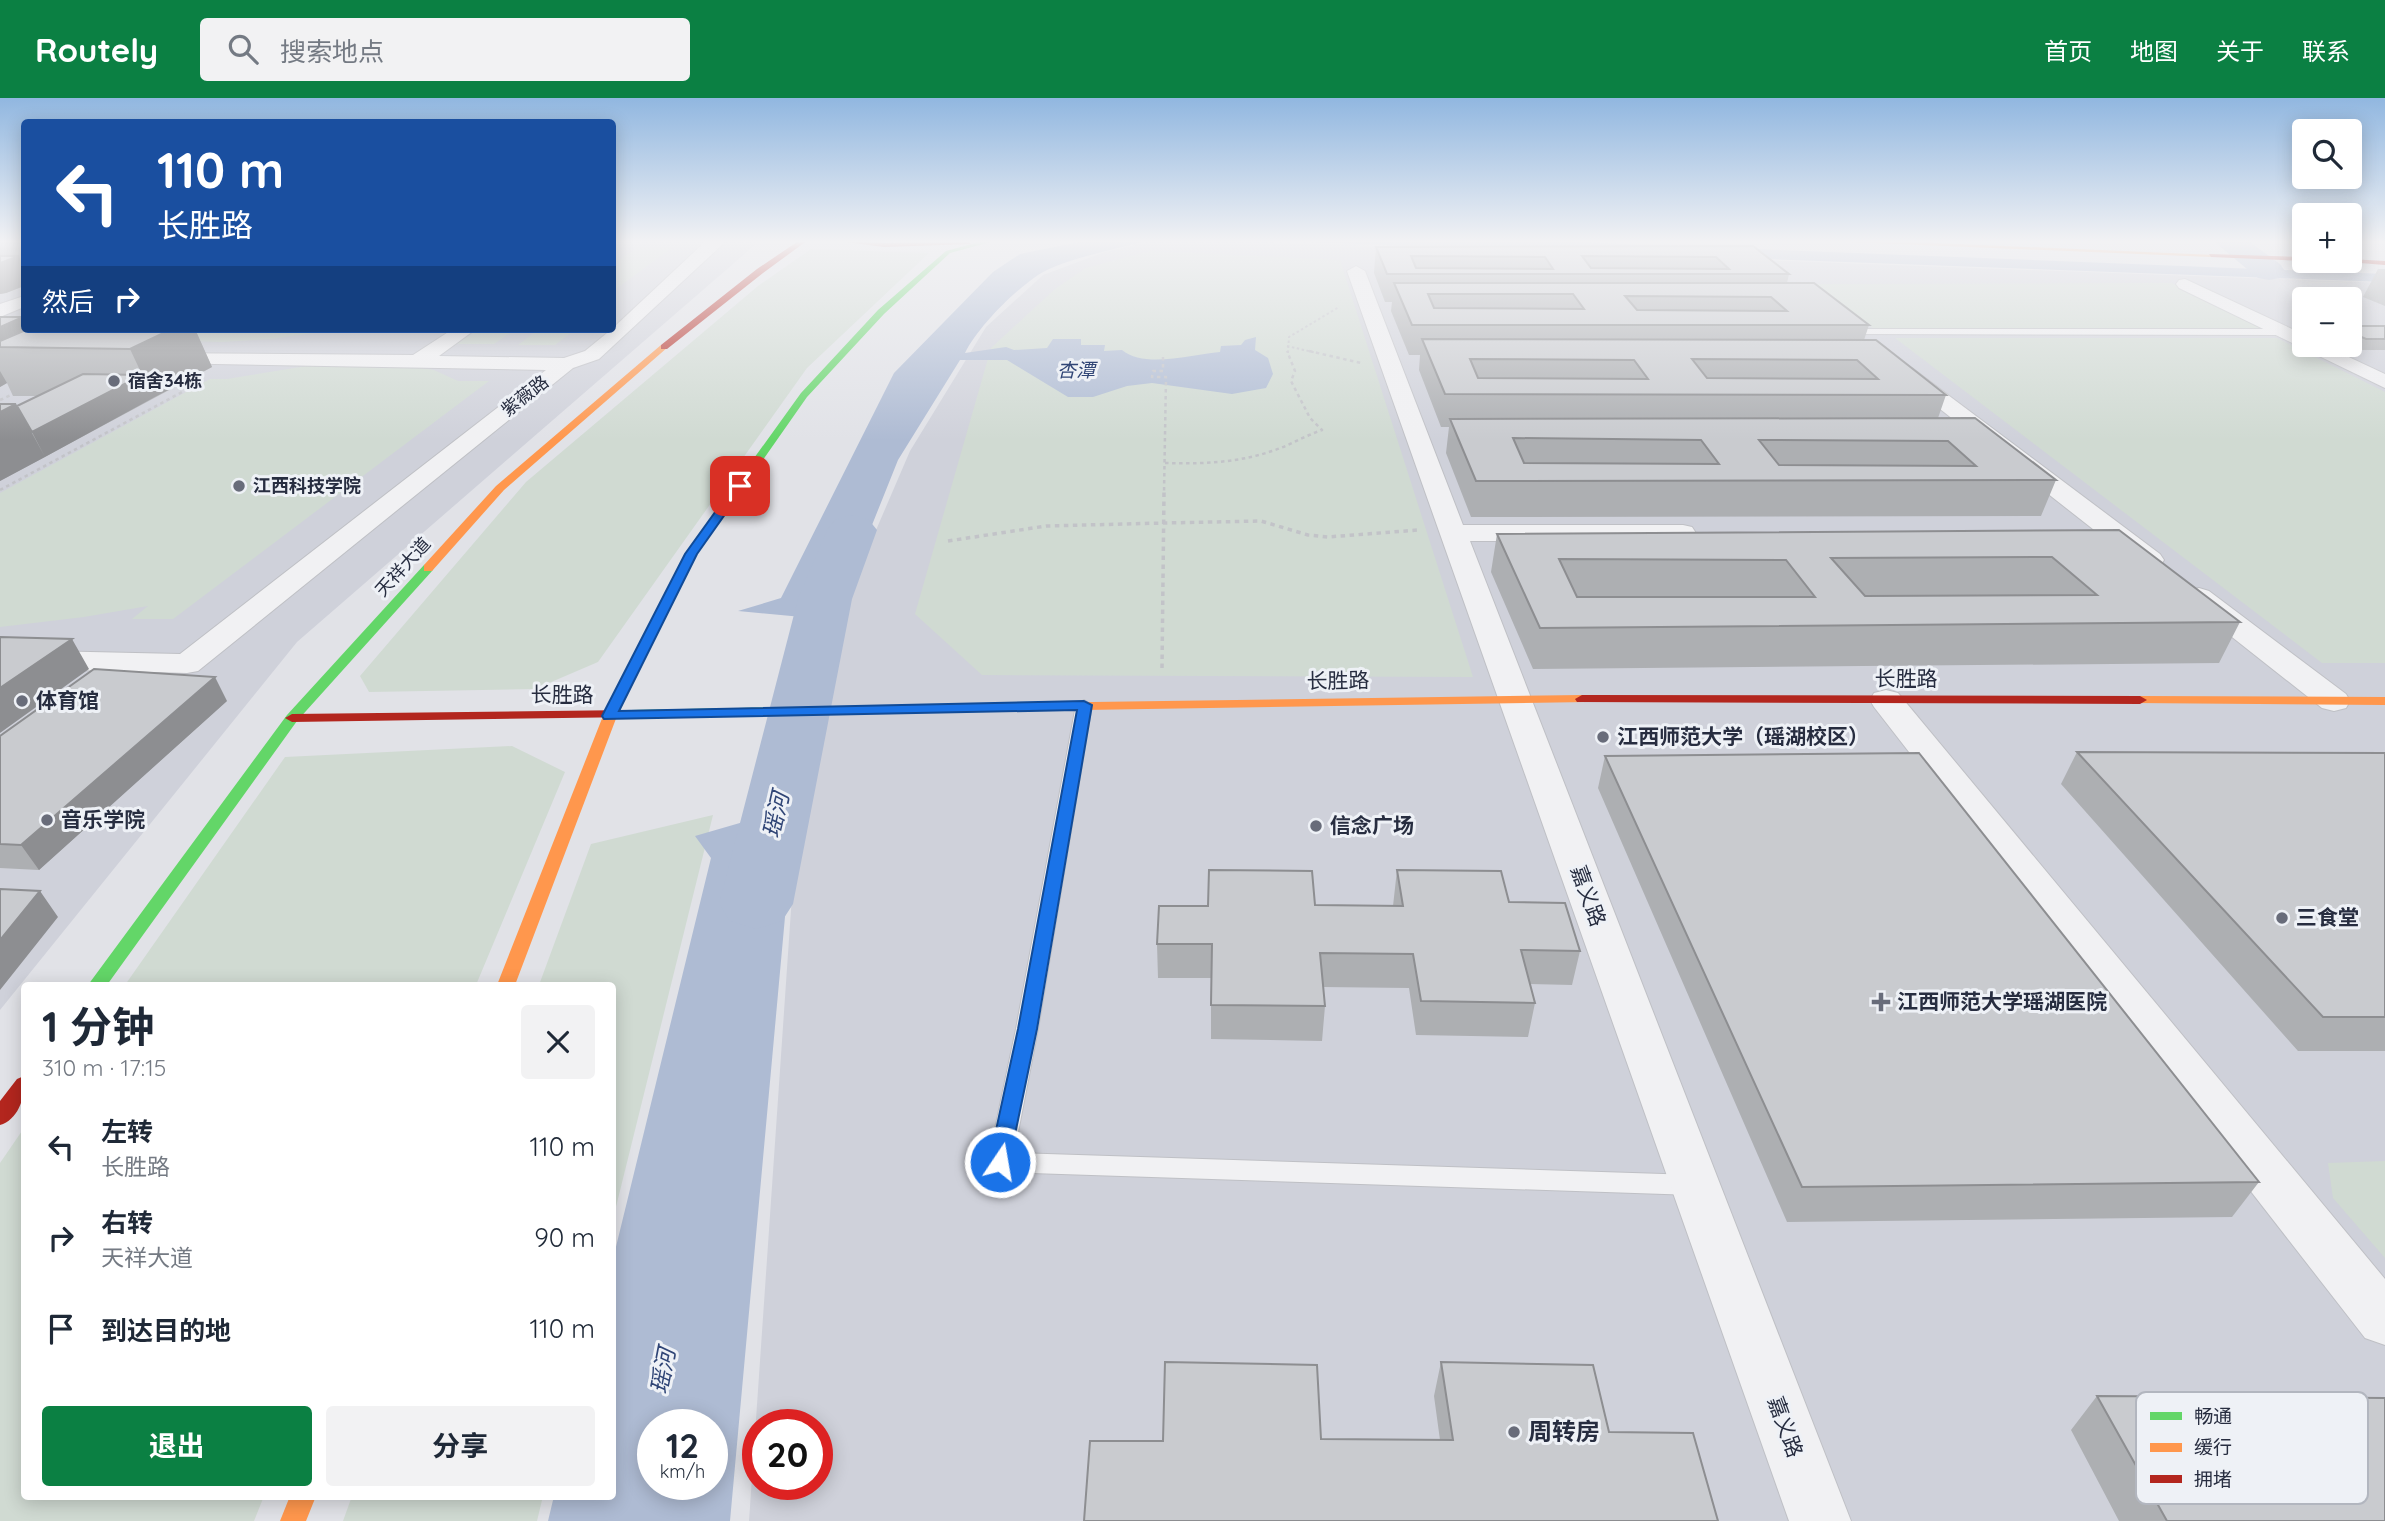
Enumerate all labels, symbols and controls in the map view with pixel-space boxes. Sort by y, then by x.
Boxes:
search box [200,18,690,81]
text: Routely [35,29,158,70]
icon: search [224,30,262,68]
text: 搜索地点 [280,35,384,68]
text: 首页 [2044,36,2092,66]
text: 地图 [2130,36,2178,66]
text: 关于 [2216,36,2264,66]
text: 联系 [2302,36,2350,66]
map controls [2292,119,2362,357]
button: search [2292,119,2362,189]
text: 110 m [157,139,284,200]
icon: left [42,147,133,238]
button: + [2292,203,2362,273]
text: 长胜路 [157,205,253,245]
icon: right [108,280,146,318]
text: 然后 [42,285,94,318]
button: − [2292,287,2362,357]
water label: 杏潭 [1057,358,1098,382]
place label: 宿舍34栋 [128,369,202,392]
street label: 紫薇路 [496,370,553,421]
marker: 宿舍34栋 [106,373,122,389]
pin [710,456,770,516]
icon: arrive [721,467,759,505]
place label: 江西科技学院 [253,474,361,497]
marker: 江西科技学院 [231,478,247,494]
street label: 天祥大道 [370,532,435,601]
street label: 长胜路 [1875,665,1938,691]
street label: 长胜路 [1306,666,1370,694]
street label: 长胜路 [531,681,594,707]
place label: 体育馆 [36,687,99,713]
marker: 体育馆 [14,693,30,709]
place label: 江西师范大学（瑶湖校区） [1617,723,1869,749]
marker: 江西师范大学（瑶湖校区） [1595,729,1611,745]
water label: 瑶河 [756,785,796,841]
place label: 音乐学院 [61,806,145,832]
marker: 音乐学院 [39,812,55,828]
place label: 信念广场 [1330,812,1414,838]
marker: 信念广场 [1308,818,1324,834]
street label: 嘉义路 [1566,862,1612,930]
place label: 三食堂 [2296,904,2359,930]
marker: 三食堂 [2274,910,2290,926]
place label: 江西师范大学瑶湖医院 [1897,988,2107,1014]
marker: 江西师范大学瑶湖医院 [1871,992,1891,1012]
text: 1 分钟 [42,1000,154,1053]
button: close [521,1005,595,1079]
text: 310 m · 17:15 [42,1053,166,1082]
text: 左转 [101,1115,153,1148]
position arrow [963,1125,1037,1199]
icon: left [42,1128,80,1166]
text: 110 m [529,1130,595,1163]
text: 长胜路 [101,1152,170,1181]
text: 右转 [101,1206,153,1239]
icon: right [42,1219,80,1257]
text: 90 m [534,1221,595,1254]
text: 天祥大道 [101,1243,193,1272]
icon: arrive [42,1310,80,1348]
text: 110 m [529,1312,595,1345]
text: 到达目的地 [101,1314,231,1347]
water label: 瑶河 [644,1342,682,1396]
legend [2136,1392,2368,1504]
street label: 嘉义路 [1763,1393,1809,1461]
text: 畅通 [2194,1404,2232,1428]
button: 退出 [42,1406,312,1486]
button: 分享 [326,1406,595,1486]
speed limit sign: 20 [742,1409,833,1500]
place label: 周转房 [1528,1416,1600,1446]
text: 12 [666,1423,699,1467]
marker: 周转房 [1506,1424,1522,1440]
text: 缓行 [2194,1435,2232,1459]
text: km/h [660,1460,705,1483]
text: 拥堵 [2194,1467,2232,1491]

